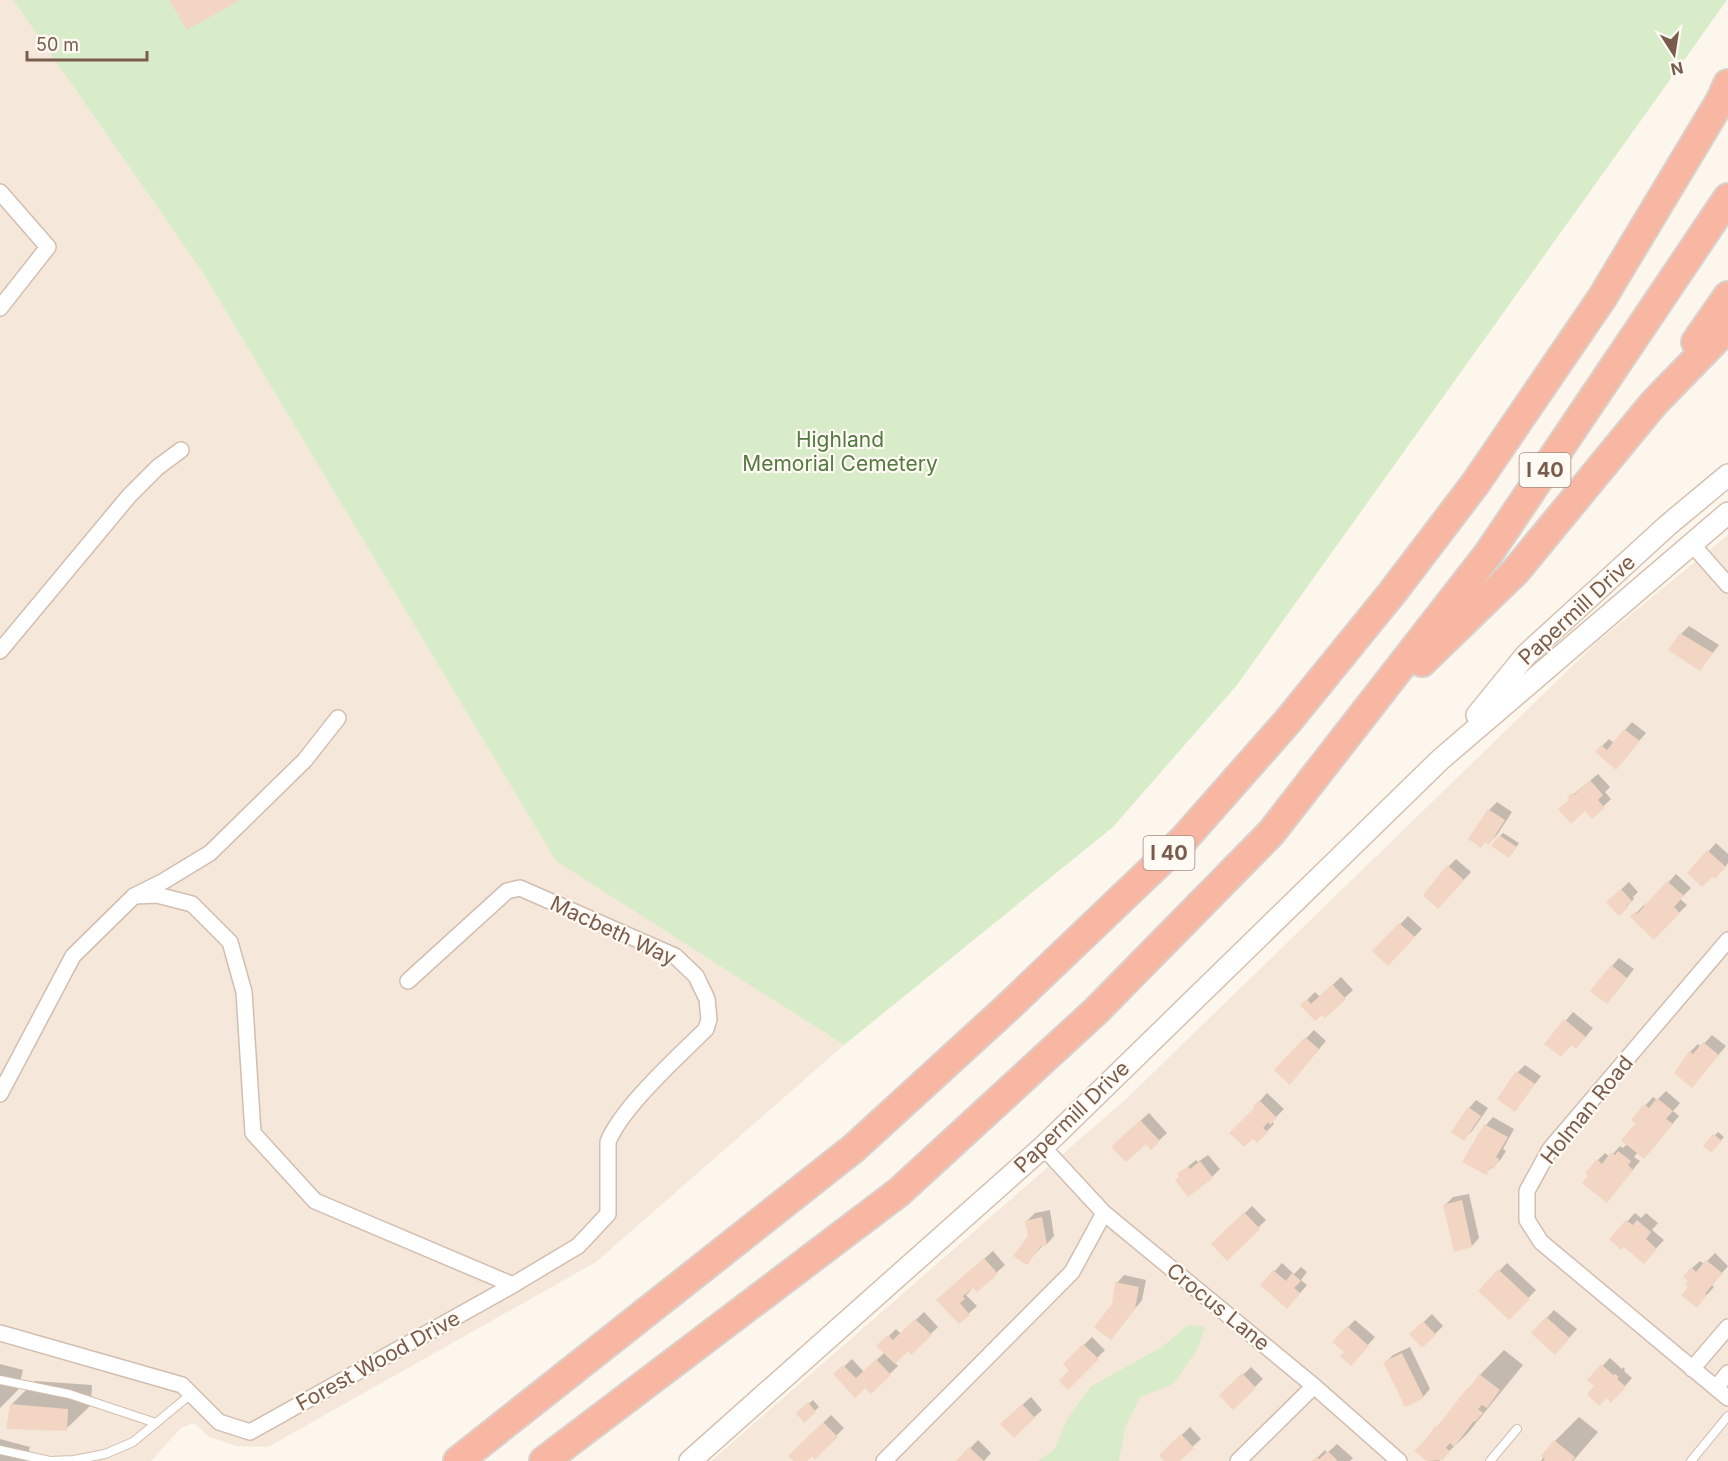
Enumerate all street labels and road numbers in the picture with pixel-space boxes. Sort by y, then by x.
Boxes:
road number: I 40 [1520,453,1570,487]
street label: Papermill Drive [1513,549,1640,670]
road number: I 40 [1144,836,1194,870]
street label: Macbeth Way [546,890,680,971]
street label: Holman Road [1535,1050,1638,1169]
street label: Papermill Drive [1009,1055,1134,1178]
street label: Crocus Lane [1162,1257,1275,1356]
street label: Forest Wood Drive [291,1305,464,1416]

